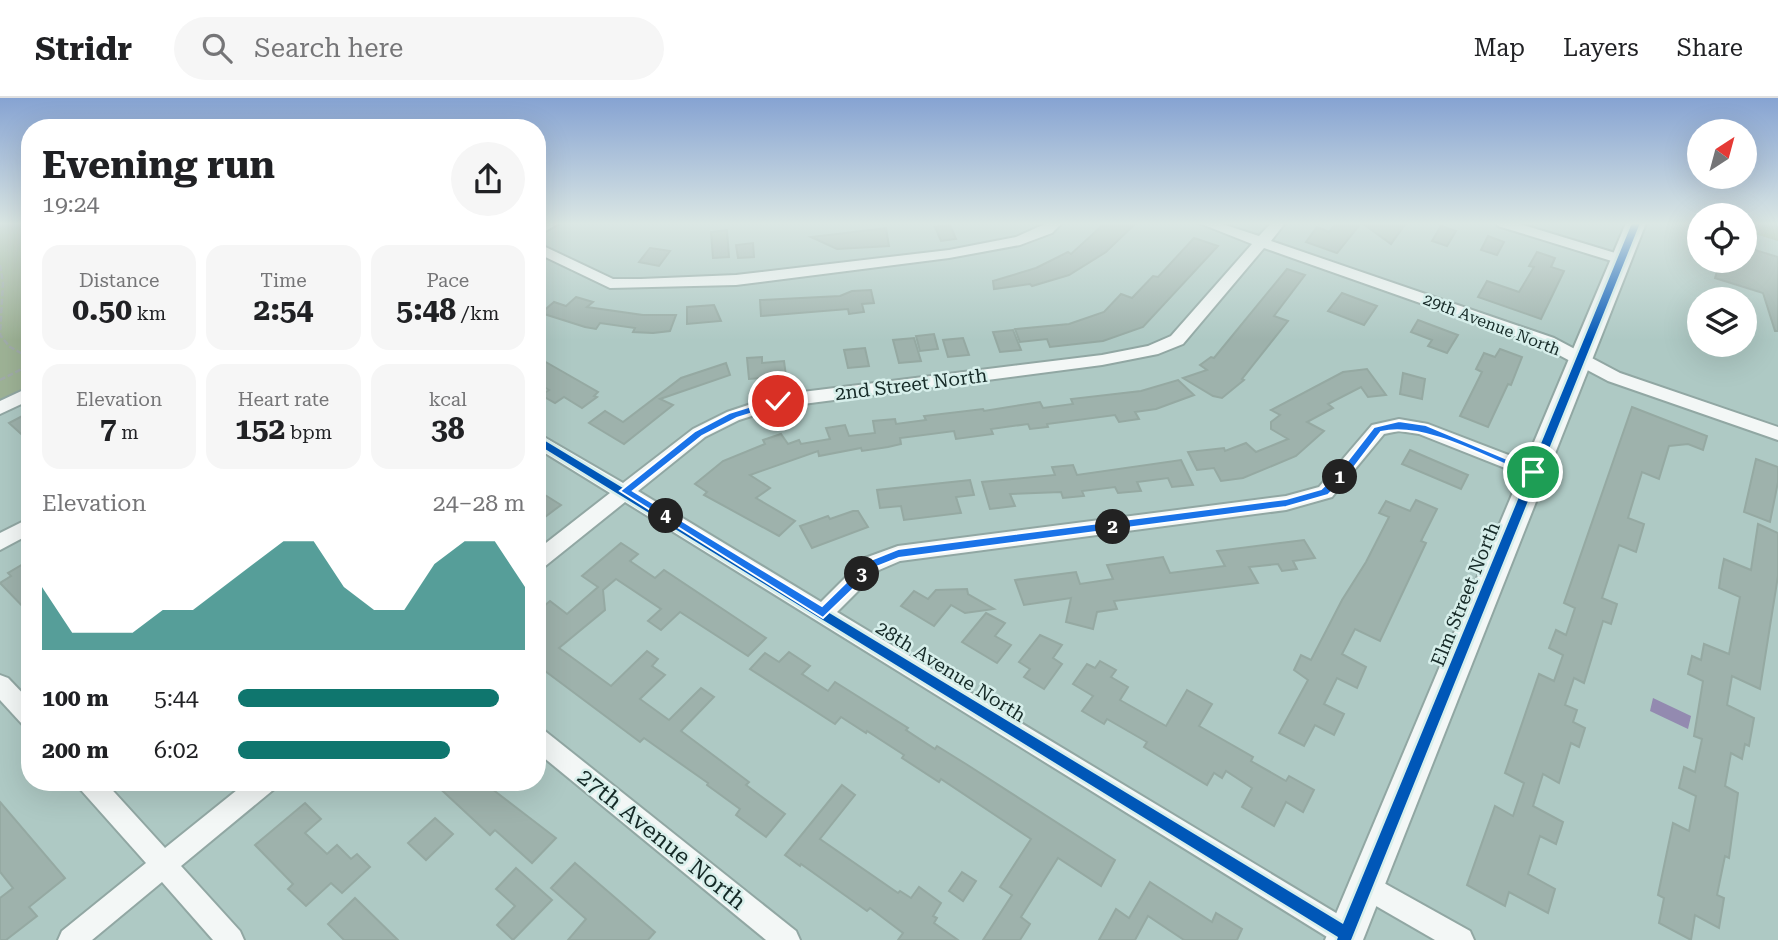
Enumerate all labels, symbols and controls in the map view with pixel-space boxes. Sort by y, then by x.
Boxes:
search box [174,17,664,80]
text: Stridr [35,29,132,68]
icon: search [198,29,236,67]
text: Search here [254,33,403,63]
text: Map [1474,34,1525,62]
text: Layers [1563,34,1639,62]
text: Share [1677,34,1743,62]
north arrow [1687,119,1757,189]
map controls [1687,119,1757,357]
button: share [451,142,525,216]
text: Evening run [42,143,275,187]
text: 19:24 [42,191,99,218]
button: locate [1687,203,1757,273]
text: Distance [79,269,159,292]
text: Time [260,269,307,292]
text: Pace [426,269,469,292]
button: layers [1687,287,1757,357]
street label: 29th Avenue North [1421,290,1563,359]
text: 0.50 [72,292,132,327]
text: 2:54 [254,292,313,327]
text: 5:48 [396,292,456,327]
text: km [132,302,166,325]
text: /km [456,302,499,325]
street label: 2nd Street North [834,364,989,405]
pin [748,371,808,431]
icon: check [759,382,797,420]
text: Elevation [76,388,162,411]
text: Heart rate [238,388,329,411]
text: kcal [429,388,467,411]
text: 7 [100,411,117,446]
text: 152 [235,411,285,446]
text: 38 [431,411,465,446]
text: m [117,421,139,444]
text: bpm [285,421,332,444]
pin [1503,442,1563,502]
icon: arrive [1514,453,1552,491]
pin: 1 [1322,460,1358,494]
text: 1 [1334,465,1345,488]
text: Elevation [42,490,146,517]
text: 24–28 m [433,490,525,517]
pin: 4 [648,498,684,534]
text: 4 [660,504,671,527]
pin: 2 [1096,510,1130,544]
text: 2 [1107,515,1118,538]
street label: Elm Street North [1426,519,1505,670]
pin: 3 [844,556,880,592]
text: 3 [856,562,867,585]
street label: 28th Avenue North [871,616,1030,727]
text: 100 m [42,685,109,712]
text: 5:44 [154,685,199,712]
text: 200 m [42,737,109,764]
text: 6:02 [154,737,199,764]
street label: 27th Avenue North [572,763,751,916]

